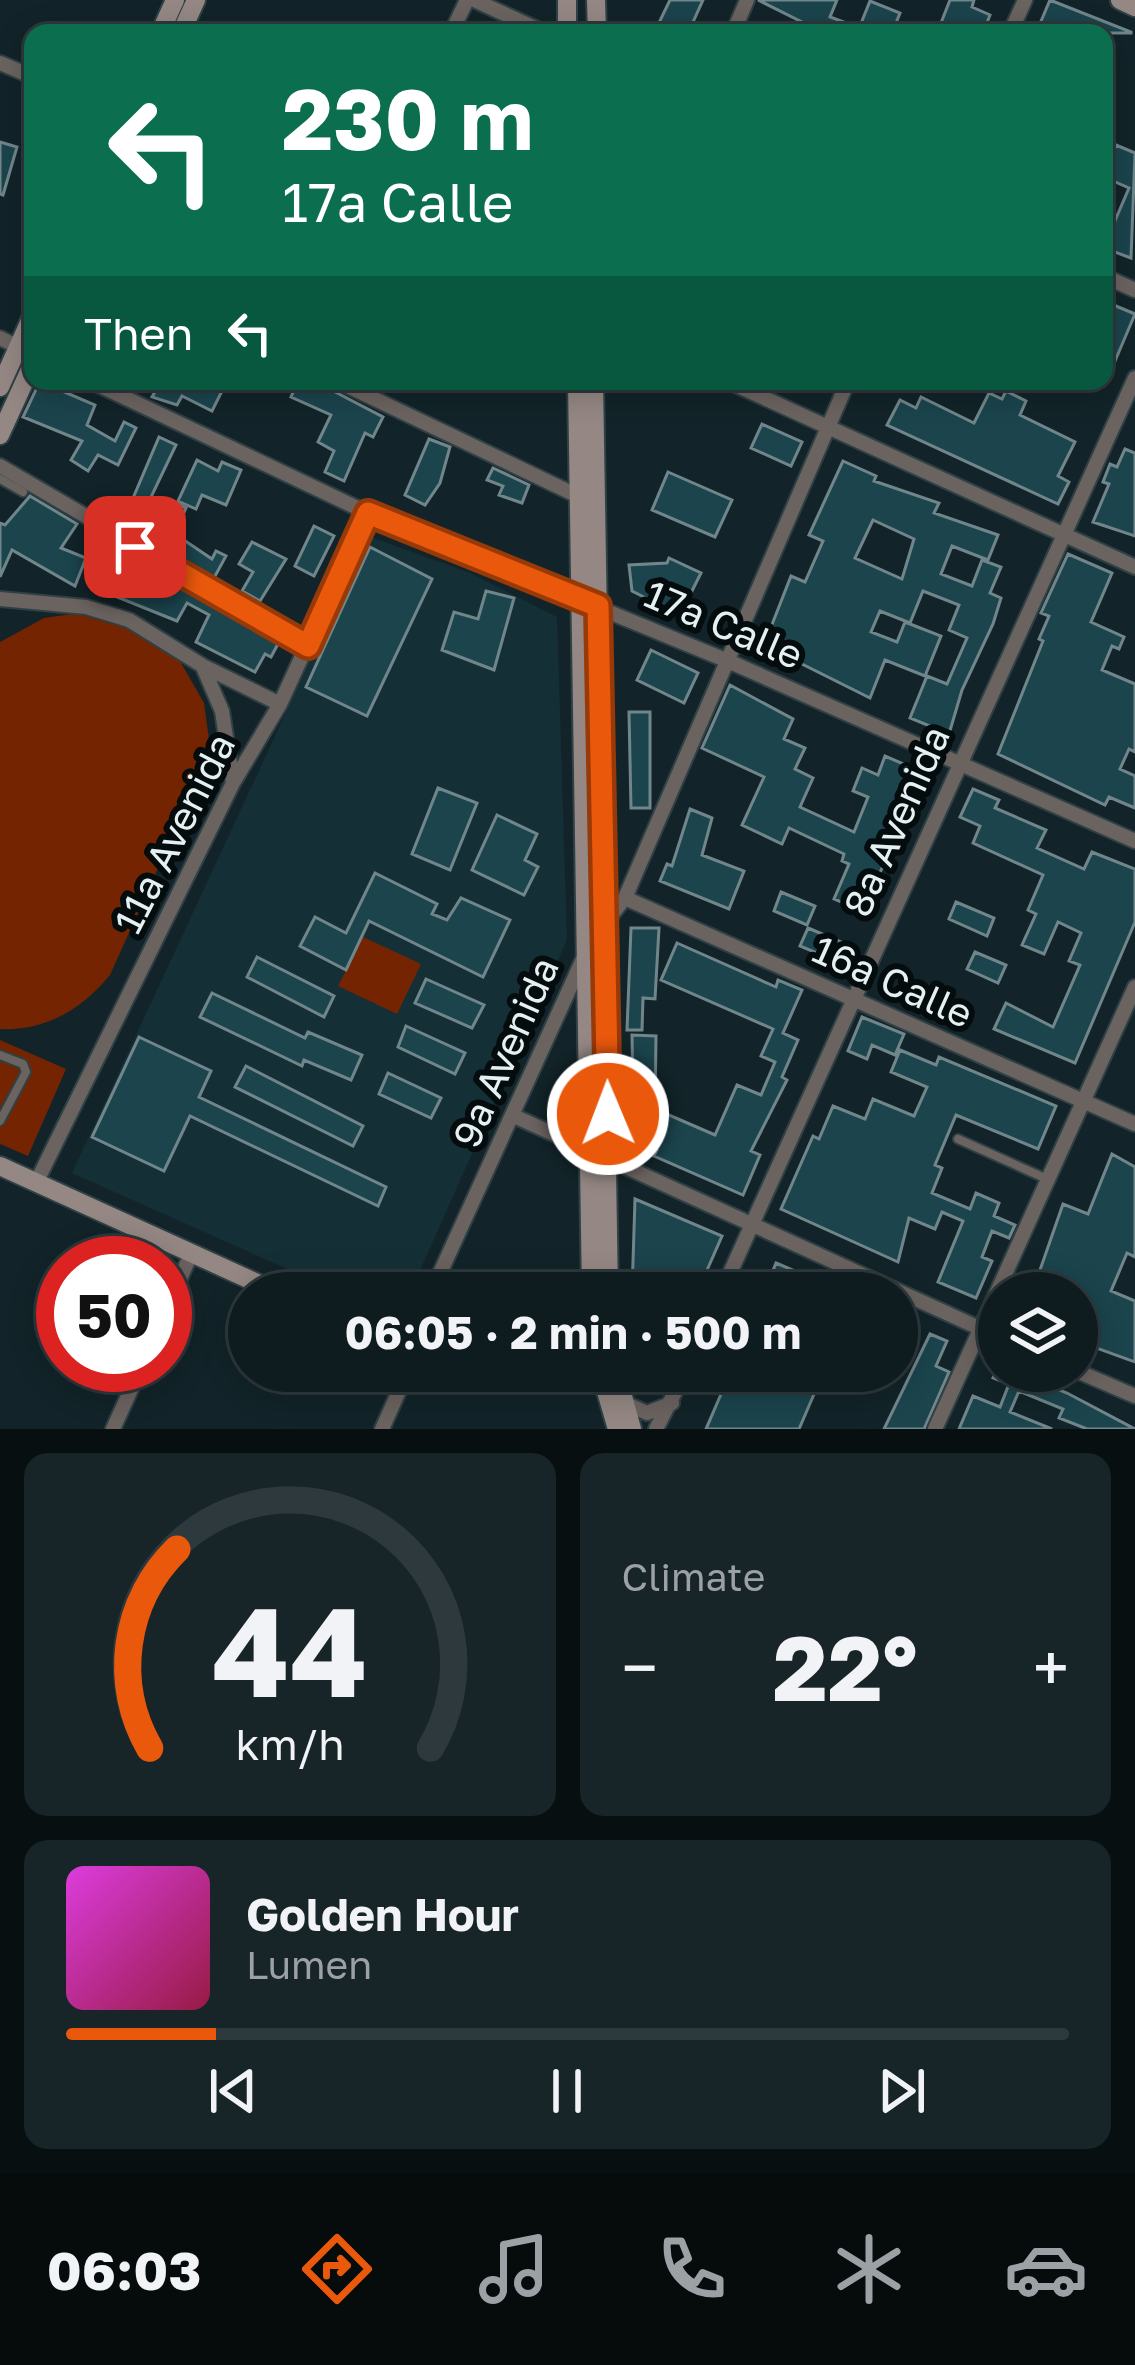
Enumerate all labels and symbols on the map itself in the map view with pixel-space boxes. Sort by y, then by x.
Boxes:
pin [84,496,186,598]
street label: 17a Calle [638,570,810,678]
street label: 8a Avenida [833,718,959,924]
street label: 11a Avenida [104,725,244,941]
street label: 16a Calle [806,925,980,1037]
street label: 9a Avenida [442,950,568,1154]
position arrow [545,1051,671,1177]
speed limit sign: 50 [36,1236,192,1392]

